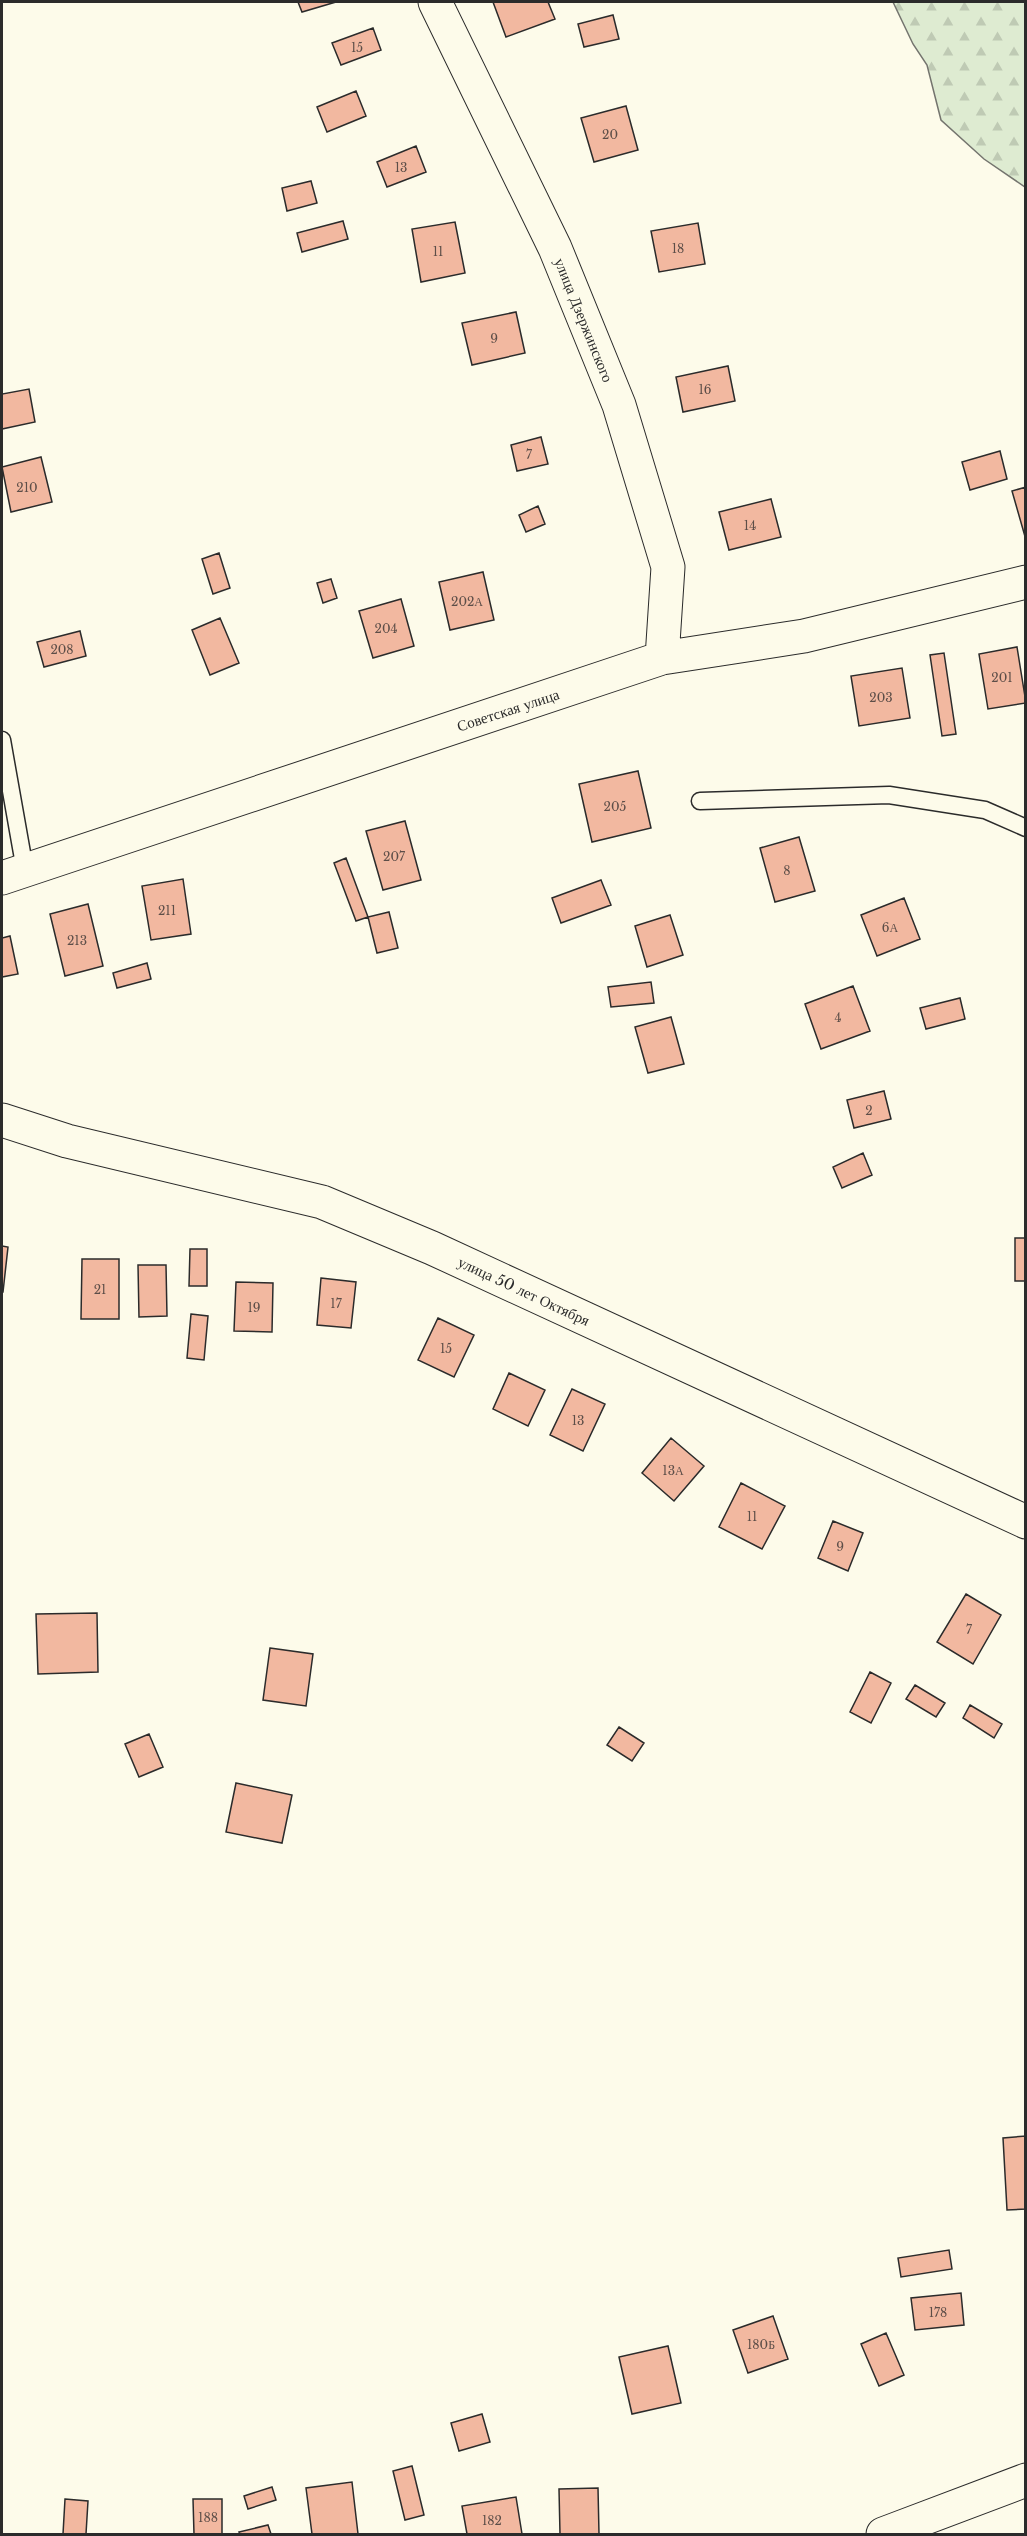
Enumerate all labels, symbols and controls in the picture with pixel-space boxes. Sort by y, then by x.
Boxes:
house number: 15 [351,40,363,55]
house number: 20 [602,127,618,142]
house number: 13 [395,160,407,175]
house number: 18 [672,241,684,256]
house number: 11 [433,244,443,259]
street label: улица Дзержинского [550,255,618,385]
house number: 9 [490,331,498,346]
house number: 16 [698,382,712,397]
house number: 7 [526,447,533,462]
house number: 210 [16,480,38,495]
house number: 14 [744,518,756,533]
house number: 202А [451,594,483,609]
house number: 204 [375,621,397,636]
house number: 208 [50,642,74,657]
house number: 201 [991,670,1013,685]
street label: Советская улица [454,684,562,735]
house number: 203 [869,690,893,705]
house number: 205 [604,799,627,814]
house number: 207 [383,849,406,864]
house number: 8 [783,863,791,878]
house number: 211 [158,903,176,918]
house number: 6А [882,920,899,935]
house number: 213 [67,933,87,948]
house number: 4 [834,1010,842,1025]
house number: 2 [865,1103,873,1118]
street label: улица 50 лет Октября [455,1252,593,1330]
house number: 21 [94,1282,106,1297]
house number: 17 [330,1296,343,1311]
house number: 19 [247,1300,261,1315]
house number: 15 [440,1341,452,1356]
house number: 13 [572,1413,584,1428]
house number: 13А [662,1463,684,1478]
house number: 11 [747,1509,757,1524]
house number: 9 [836,1539,844,1554]
house number: 7 [966,1622,973,1637]
house number: 178 [929,2305,947,2320]
house number: 180Б [747,2337,775,2352]
house number: 188 [198,2510,218,2525]
house number: 182 [482,2513,502,2528]

